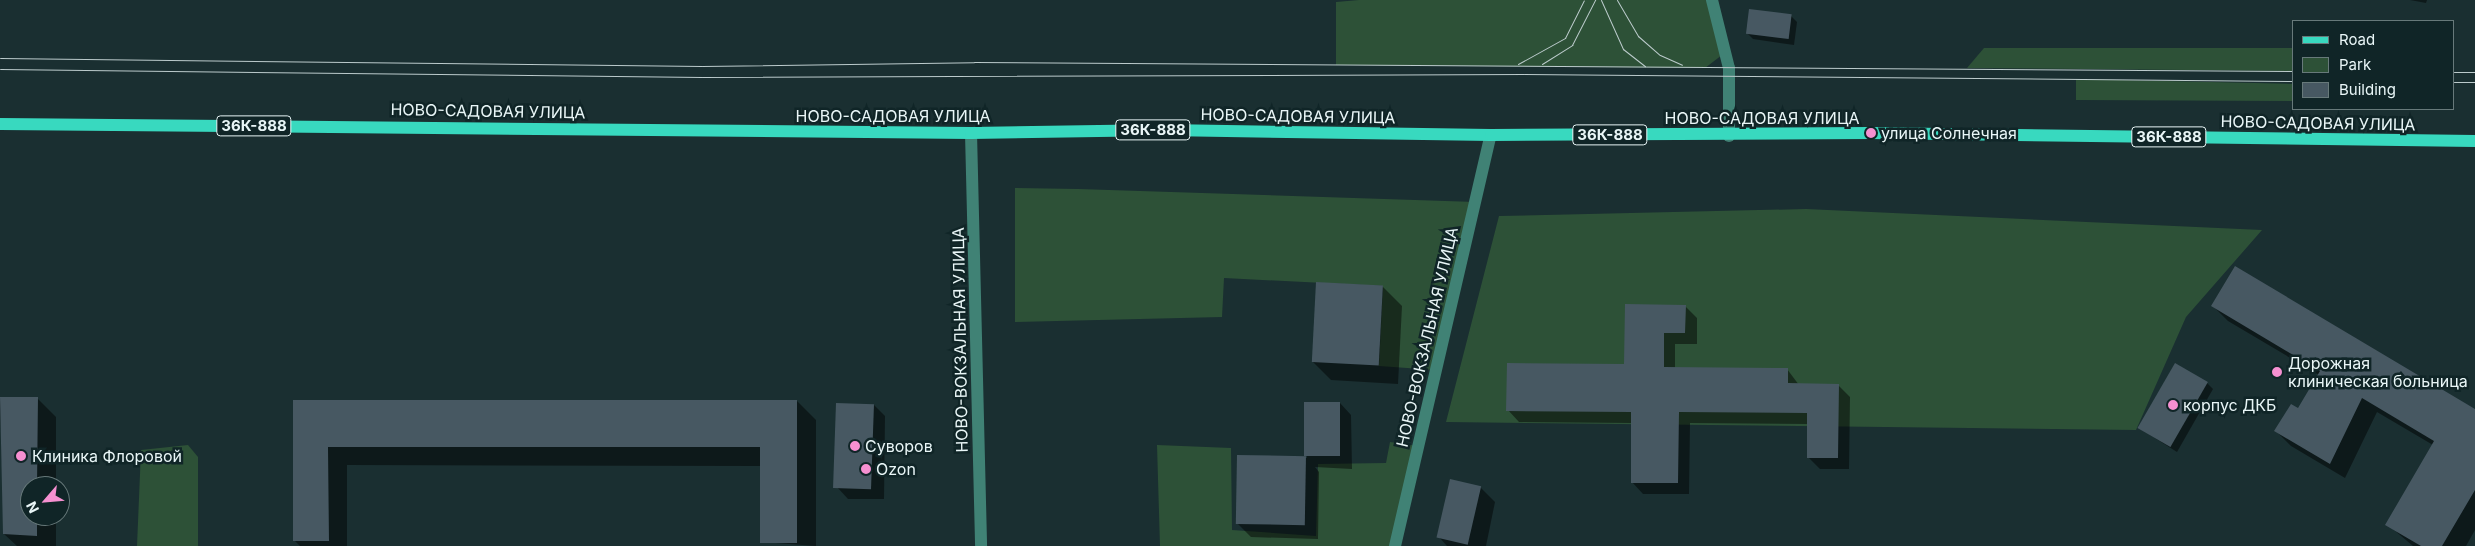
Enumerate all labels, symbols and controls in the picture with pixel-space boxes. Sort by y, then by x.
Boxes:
legend [2292,20,2455,110]
text: Road [2339,30,2375,49]
text: Park [2339,55,2371,74]
text: Building [2339,80,2396,99]
street label: НОВО-САДОВАЯ УЛИЦА [390,100,586,122]
street label: НОВО-САДОВАЯ УЛИЦА [1200,105,1396,127]
street label: НОВО-САДОВАЯ УЛИЦА [796,106,990,126]
street label: НОВО-САДОВАЯ УЛИЦА [1665,108,1859,128]
street label: НОВО-САДОВАЯ УЛИЦА [2220,112,2416,134]
road number: 36К-888 [215,114,293,138]
road number: 36К-888 [1114,118,1192,142]
road number: 36К-888 [1571,122,1649,148]
place label: улица Солнечная [1881,123,2017,143]
road number: 36К-888 [2130,124,2208,150]
marker: улица Солнечная [1865,127,1877,139]
street label: НОВО-ВОКЗАЛЬНАЯ УЛИЦА [1392,225,1462,449]
street label: НОВО-ВОКЗАЛЬНАЯ УЛИЦА [948,227,972,453]
place label: Дорожная клиническая больница [2288,353,2468,391]
marker: Дорожная клиническая больница [2270,365,2284,379]
place label: корпус ДКБ [2183,395,2276,415]
marker: корпус ДКБ [2167,399,2179,411]
place label: Суворов [865,436,933,456]
marker: Суворов [849,440,861,452]
place label: Клиника Флоровой [32,446,182,466]
marker: Клиника Флоровой [14,449,28,463]
place label: Ozon [876,459,916,479]
marker: Ozon [860,463,872,475]
north arrow [20,476,70,526]
text: N [22,499,42,516]

